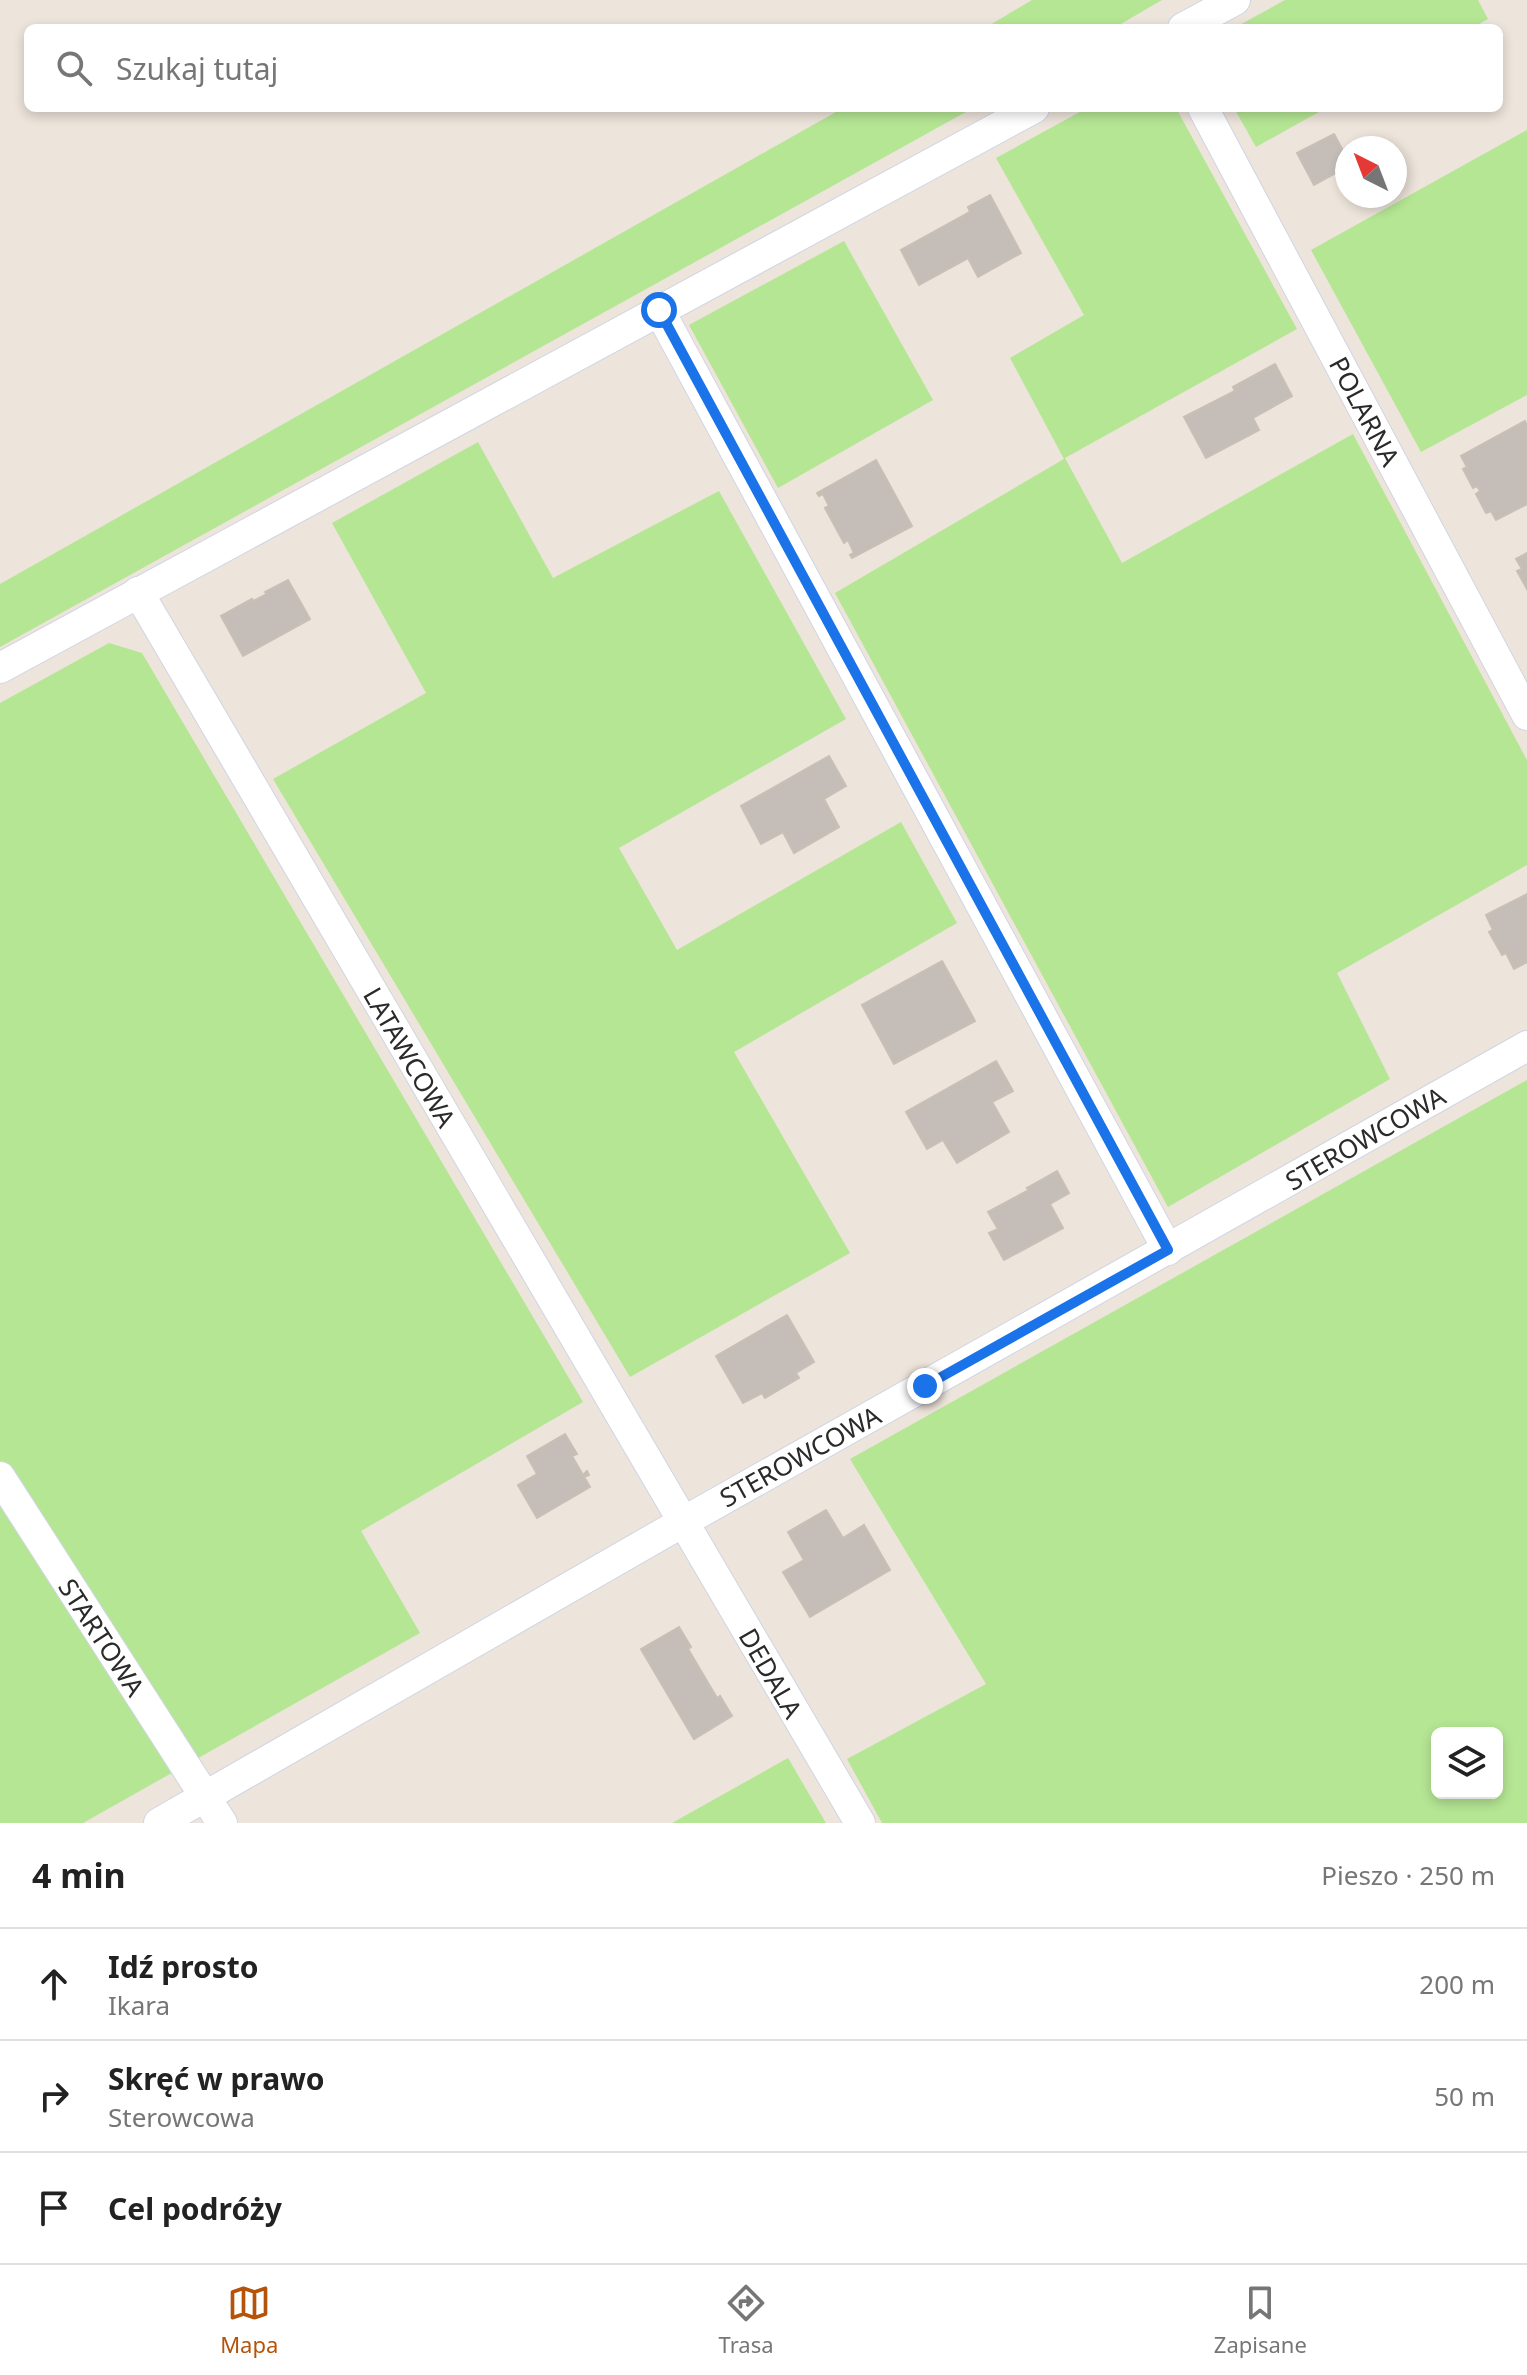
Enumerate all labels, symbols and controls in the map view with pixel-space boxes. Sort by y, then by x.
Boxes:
search box [24,24,1503,112]
icon: search [52,46,96,90]
text: Szukaj tutaj [116,48,278,89]
north arrow [1335,136,1407,208]
route start [641,292,677,328]
street label: POLARNA [1321,350,1409,472]
street label: LATAWCOWA [355,980,465,1134]
street label: STEROWCOWA [1278,1077,1452,1198]
route end [907,1368,943,1404]
street label: STEROWCOWA [713,1397,887,1515]
street label: STARTOWA [51,1571,154,1703]
street label: DEDALA [731,1621,811,1725]
map controls [1431,1727,1503,1799]
button: layers [1431,1727,1503,1799]
text: 4 min [32,1852,126,1898]
text: Pieszo · 250 m [1321,1857,1495,1893]
text: Idź prosto [108,1946,259,1987]
icon: ahead [32,1962,76,2006]
text: 200 m [1419,1966,1495,2002]
text: Ikara [108,1987,170,2023]
text: Skręć w prawo [108,2058,325,2099]
icon: right [32,2074,76,2118]
text: 50 m [1434,2078,1495,2114]
text: Sterowcowa [108,2099,255,2135]
icon: arrive [32,2186,76,2230]
text: Cel podróży [108,2188,282,2229]
tab: Mapa [220,2281,278,2359]
tab: Trasa [719,2281,774,2359]
tab: Zapisane [1214,2281,1307,2359]

